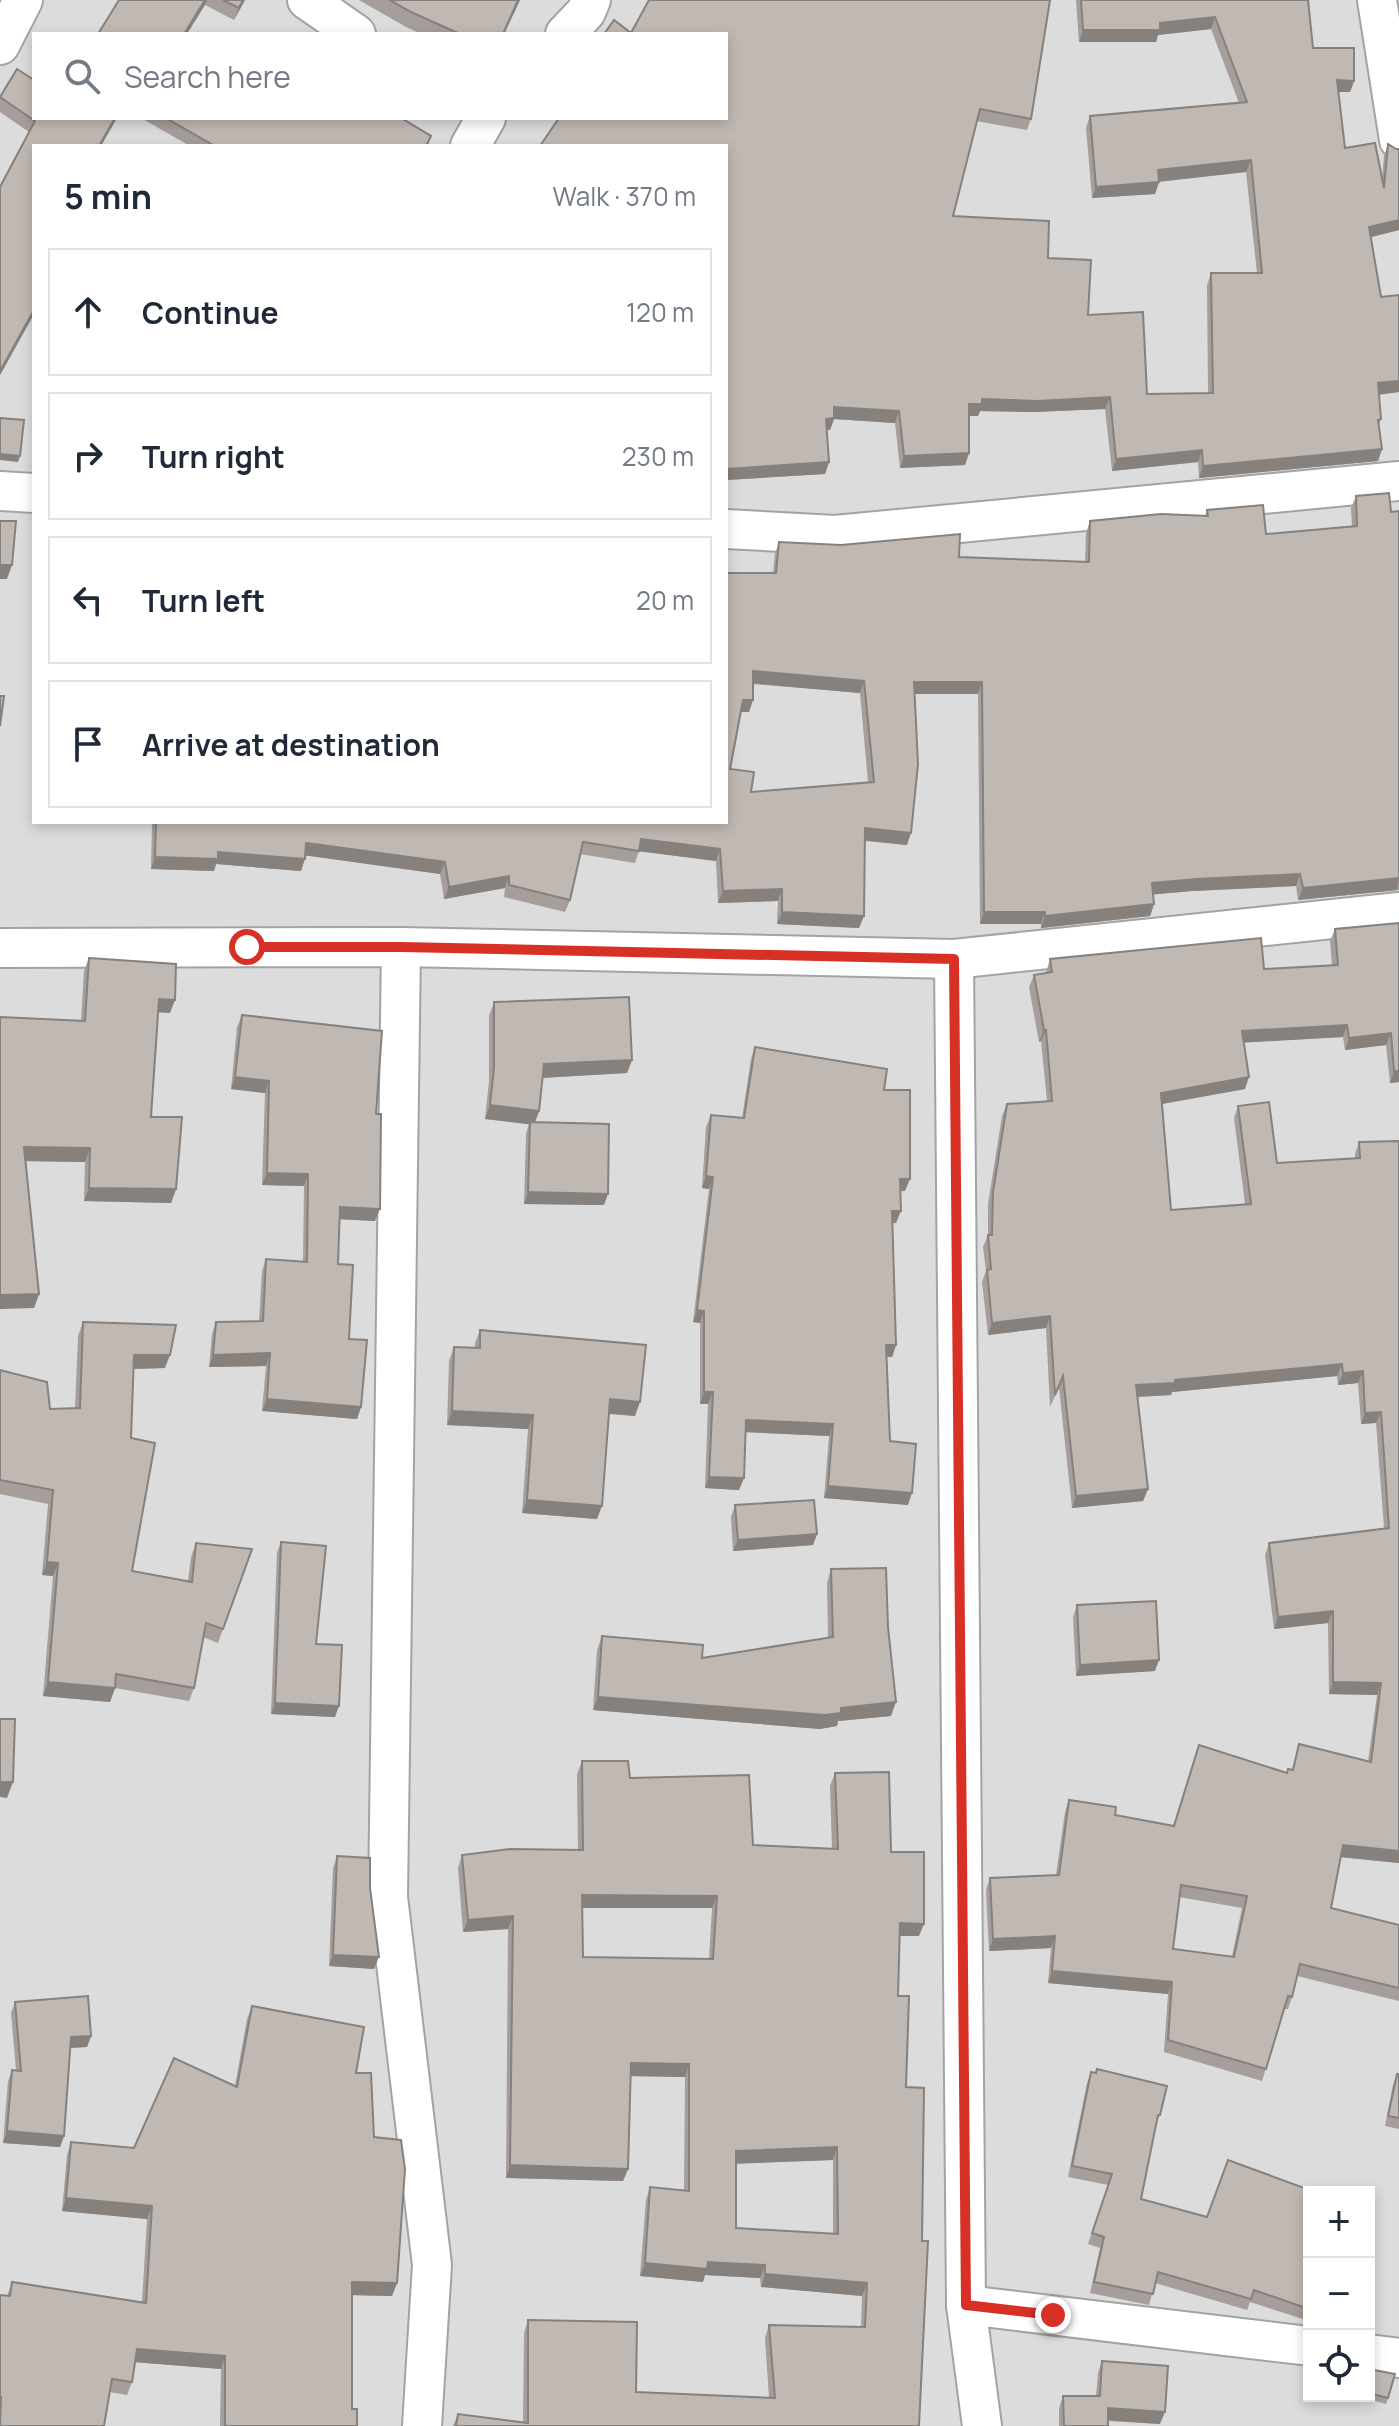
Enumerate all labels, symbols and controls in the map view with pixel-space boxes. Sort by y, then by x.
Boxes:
search box [32,32,728,120]
icon: search [60,54,104,98]
text: Search here [124,56,291,97]
text: 5 min [64,173,152,219]
text: Walk · 370 m [553,178,696,214]
icon: ahead [66,290,110,334]
text: Continue [142,292,278,333]
text: 120 m [626,294,694,330]
icon: right [66,434,110,478]
text: Turn right [142,436,285,477]
text: 230 m [622,438,694,474]
icon: left [66,578,110,622]
text: Turn left [142,580,265,621]
text: 20 m [636,582,694,618]
icon: arrive [66,722,110,766]
text: Arrive at destination [142,724,440,765]
route start [229,929,265,965]
map controls [1303,2186,1375,2402]
button: + [1303,2186,1375,2258]
button: − [1303,2258,1375,2330]
route end [1035,2297,1071,2333]
button: locate [1303,2330,1375,2402]

